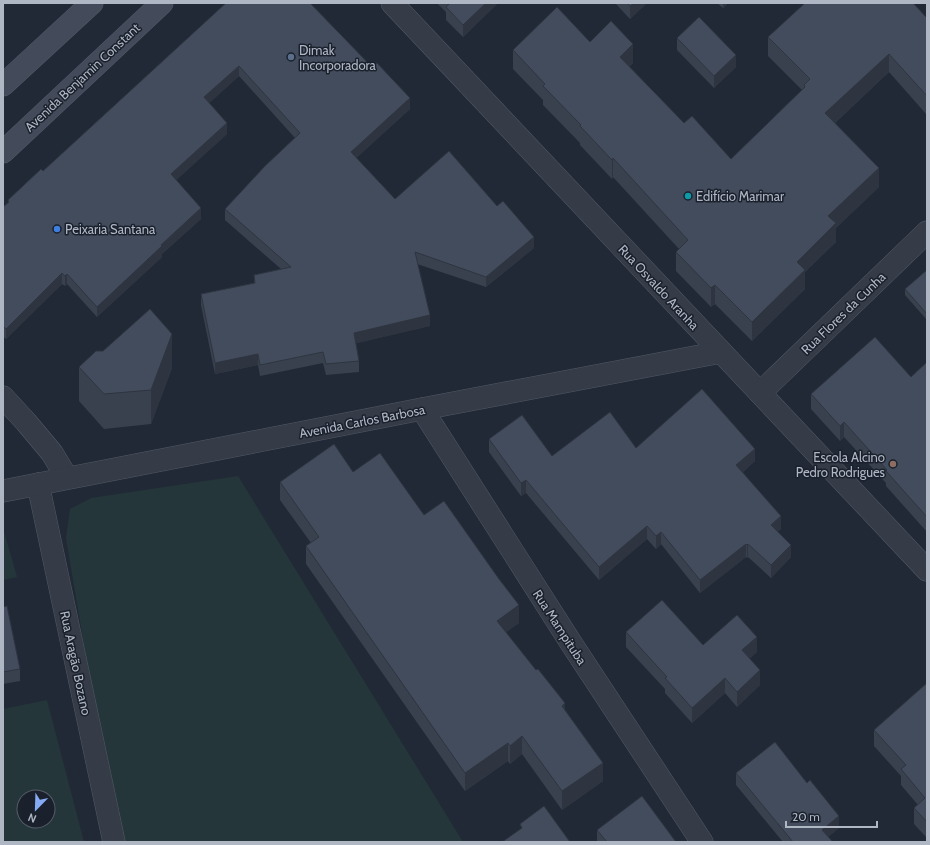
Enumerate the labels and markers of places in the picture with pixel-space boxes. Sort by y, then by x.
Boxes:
place label: Dimak Incorporadora [299,42,377,73]
marker: Dimak Incorporadora [286,52,296,62]
place label: Edifício Marimar [696,188,785,204]
marker: Edifício Marimar [683,191,693,201]
place label: Peixaria Santana [65,221,156,237]
marker: Peixaria Santana [52,224,62,234]
place label: Escola Alcino Pedro Rodrigues [796,449,886,480]
marker: Escola Alcino Pedro Rodrigues [888,459,898,469]

